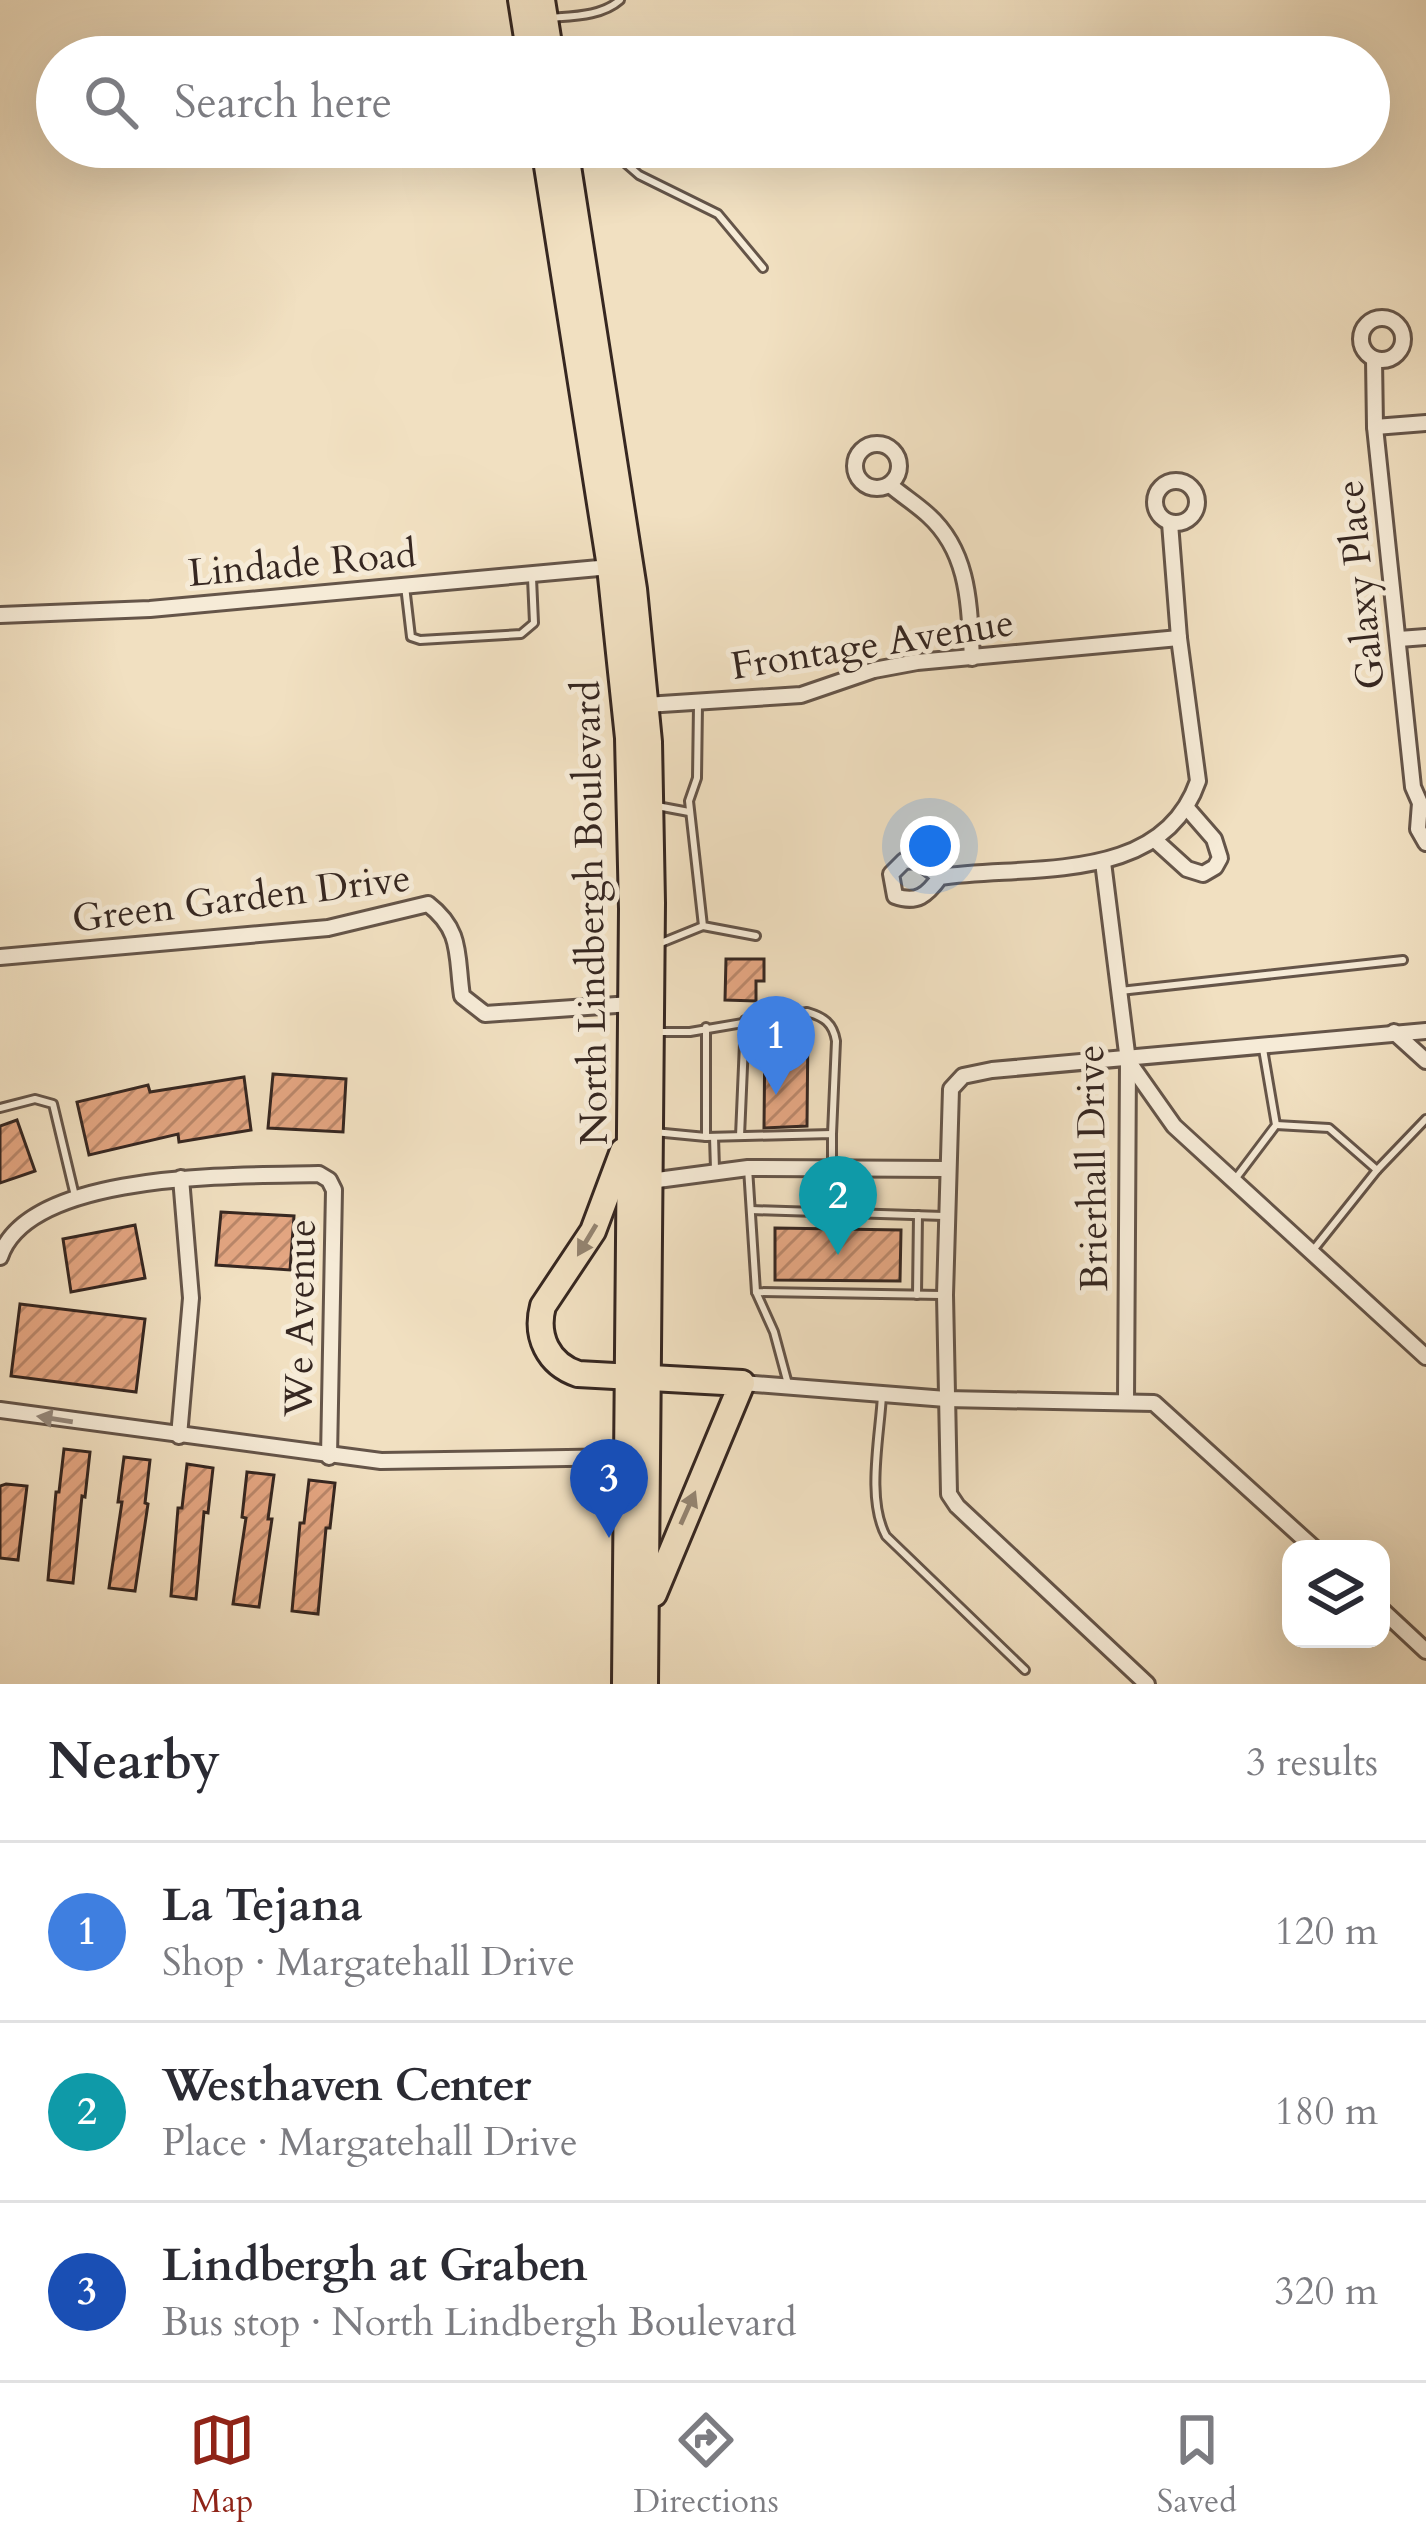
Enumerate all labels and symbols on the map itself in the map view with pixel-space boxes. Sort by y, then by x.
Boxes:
street label: Galaxy Place [1323,478,1398,692]
street label: Lindade Road [186,527,419,600]
street label: Frontage Avenue [727,596,1017,693]
street label: North Lindbergh Boulevard [560,680,621,1146]
your location [900,816,960,876]
street label: Green Garden Drive [69,851,413,946]
pin: 1 [737,996,815,1095]
street label: Brierhall Drive [1064,1044,1121,1292]
pin: 2 [799,1156,877,1255]
street label: We Avenue [272,1219,329,1418]
one-way arrow [577,1223,598,1257]
one-way arrow [36,1409,73,1428]
pin: 3 [570,1439,648,1538]
one-way arrow [678,1490,698,1525]

